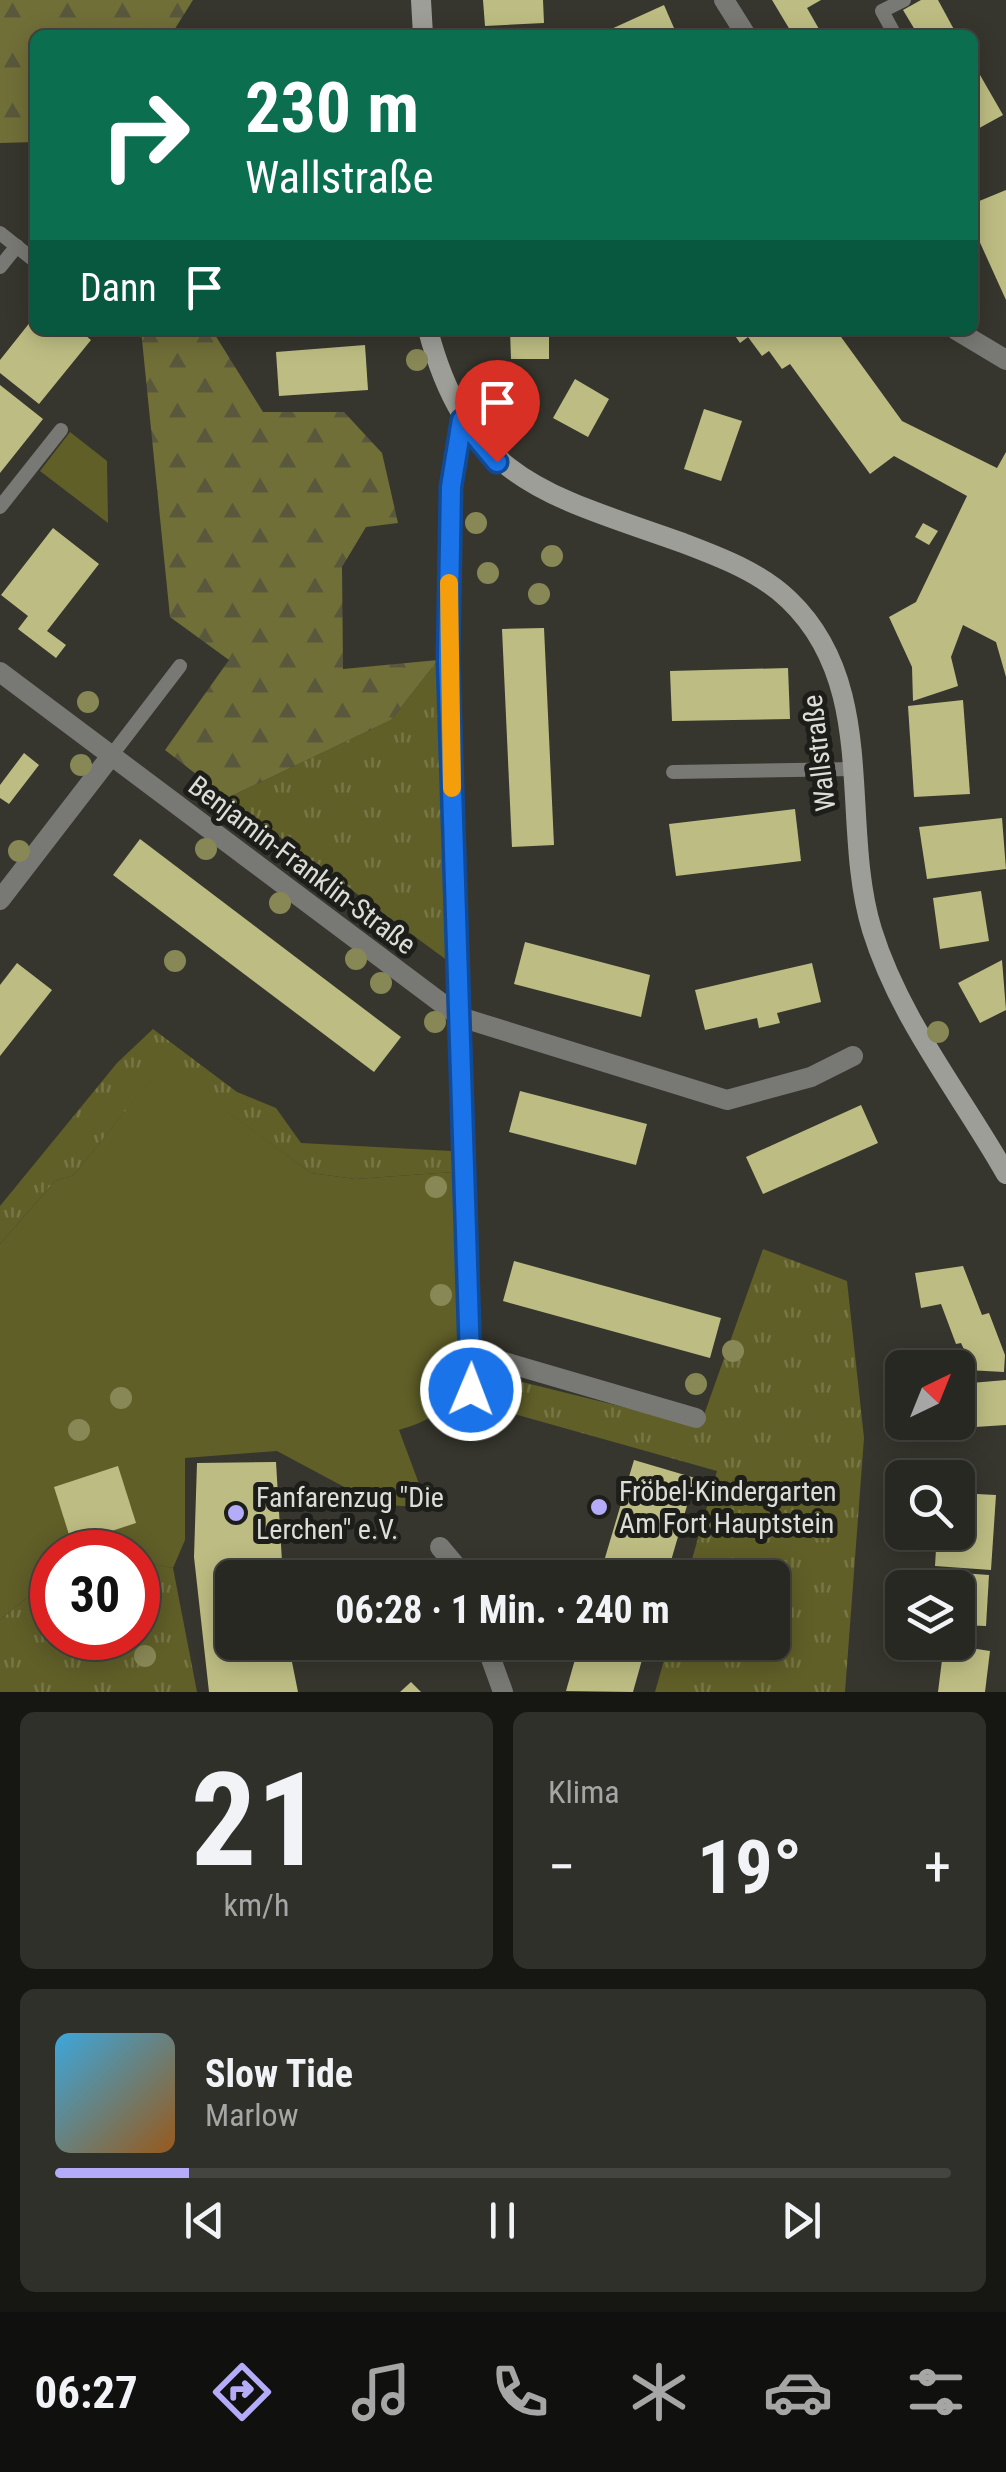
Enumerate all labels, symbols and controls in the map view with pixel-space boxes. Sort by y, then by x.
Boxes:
text: 230 m [245,67,419,149]
icon: right [80,70,210,200]
text: Wallstraße [245,151,434,204]
icon: arrive [177,260,232,315]
text: Dann [80,266,157,310]
pin [455,360,540,463]
icon: arrive [470,375,525,430]
street label: Wallstraße [795,693,843,813]
street label: Benjamin-Franklin-Straße [182,769,422,961]
position arrow [419,1338,523,1442]
north arrow [885,1350,975,1440]
map controls [885,1350,975,1660]
button: search [885,1460,975,1550]
place label: Fröbel-Kindergarten Am Fort Hauptstein [619,1475,837,1540]
place label: Fanfarenzug "Die Lerchen" e.V. [256,1481,444,1546]
marker: Fröbel-Kindergarten Am Fort Hauptstein [588,1496,610,1518]
marker: Fanfarenzug "Die Lerchen" e.V. [225,1502,247,1524]
speed limit sign: 30 [30,1530,160,1660]
button: layers [885,1570,975,1660]
text: 06:28 · 1 Min. · 240 m [335,1588,670,1632]
text: 21 [191,1744,322,1897]
text: Klima [548,1773,620,1811]
text: 19° [697,1823,802,1911]
text: − [548,1835,576,1899]
text: + [924,1835,951,1899]
text: km/h [224,1886,289,1924]
text: Slow Tide [205,2052,353,2096]
text: Marlow [205,2096,298,2134]
icon: previous [177,2193,232,2248]
icon: pause [475,2193,530,2248]
icon: next [774,2193,829,2248]
icon: directions [207,2357,277,2427]
icon: music [346,2357,416,2427]
icon: phone [485,2357,555,2427]
icon: climate [624,2357,694,2427]
icon: car [763,2357,833,2427]
icon: filters [901,2357,971,2427]
text: 06:27 [34,2366,138,2419]

